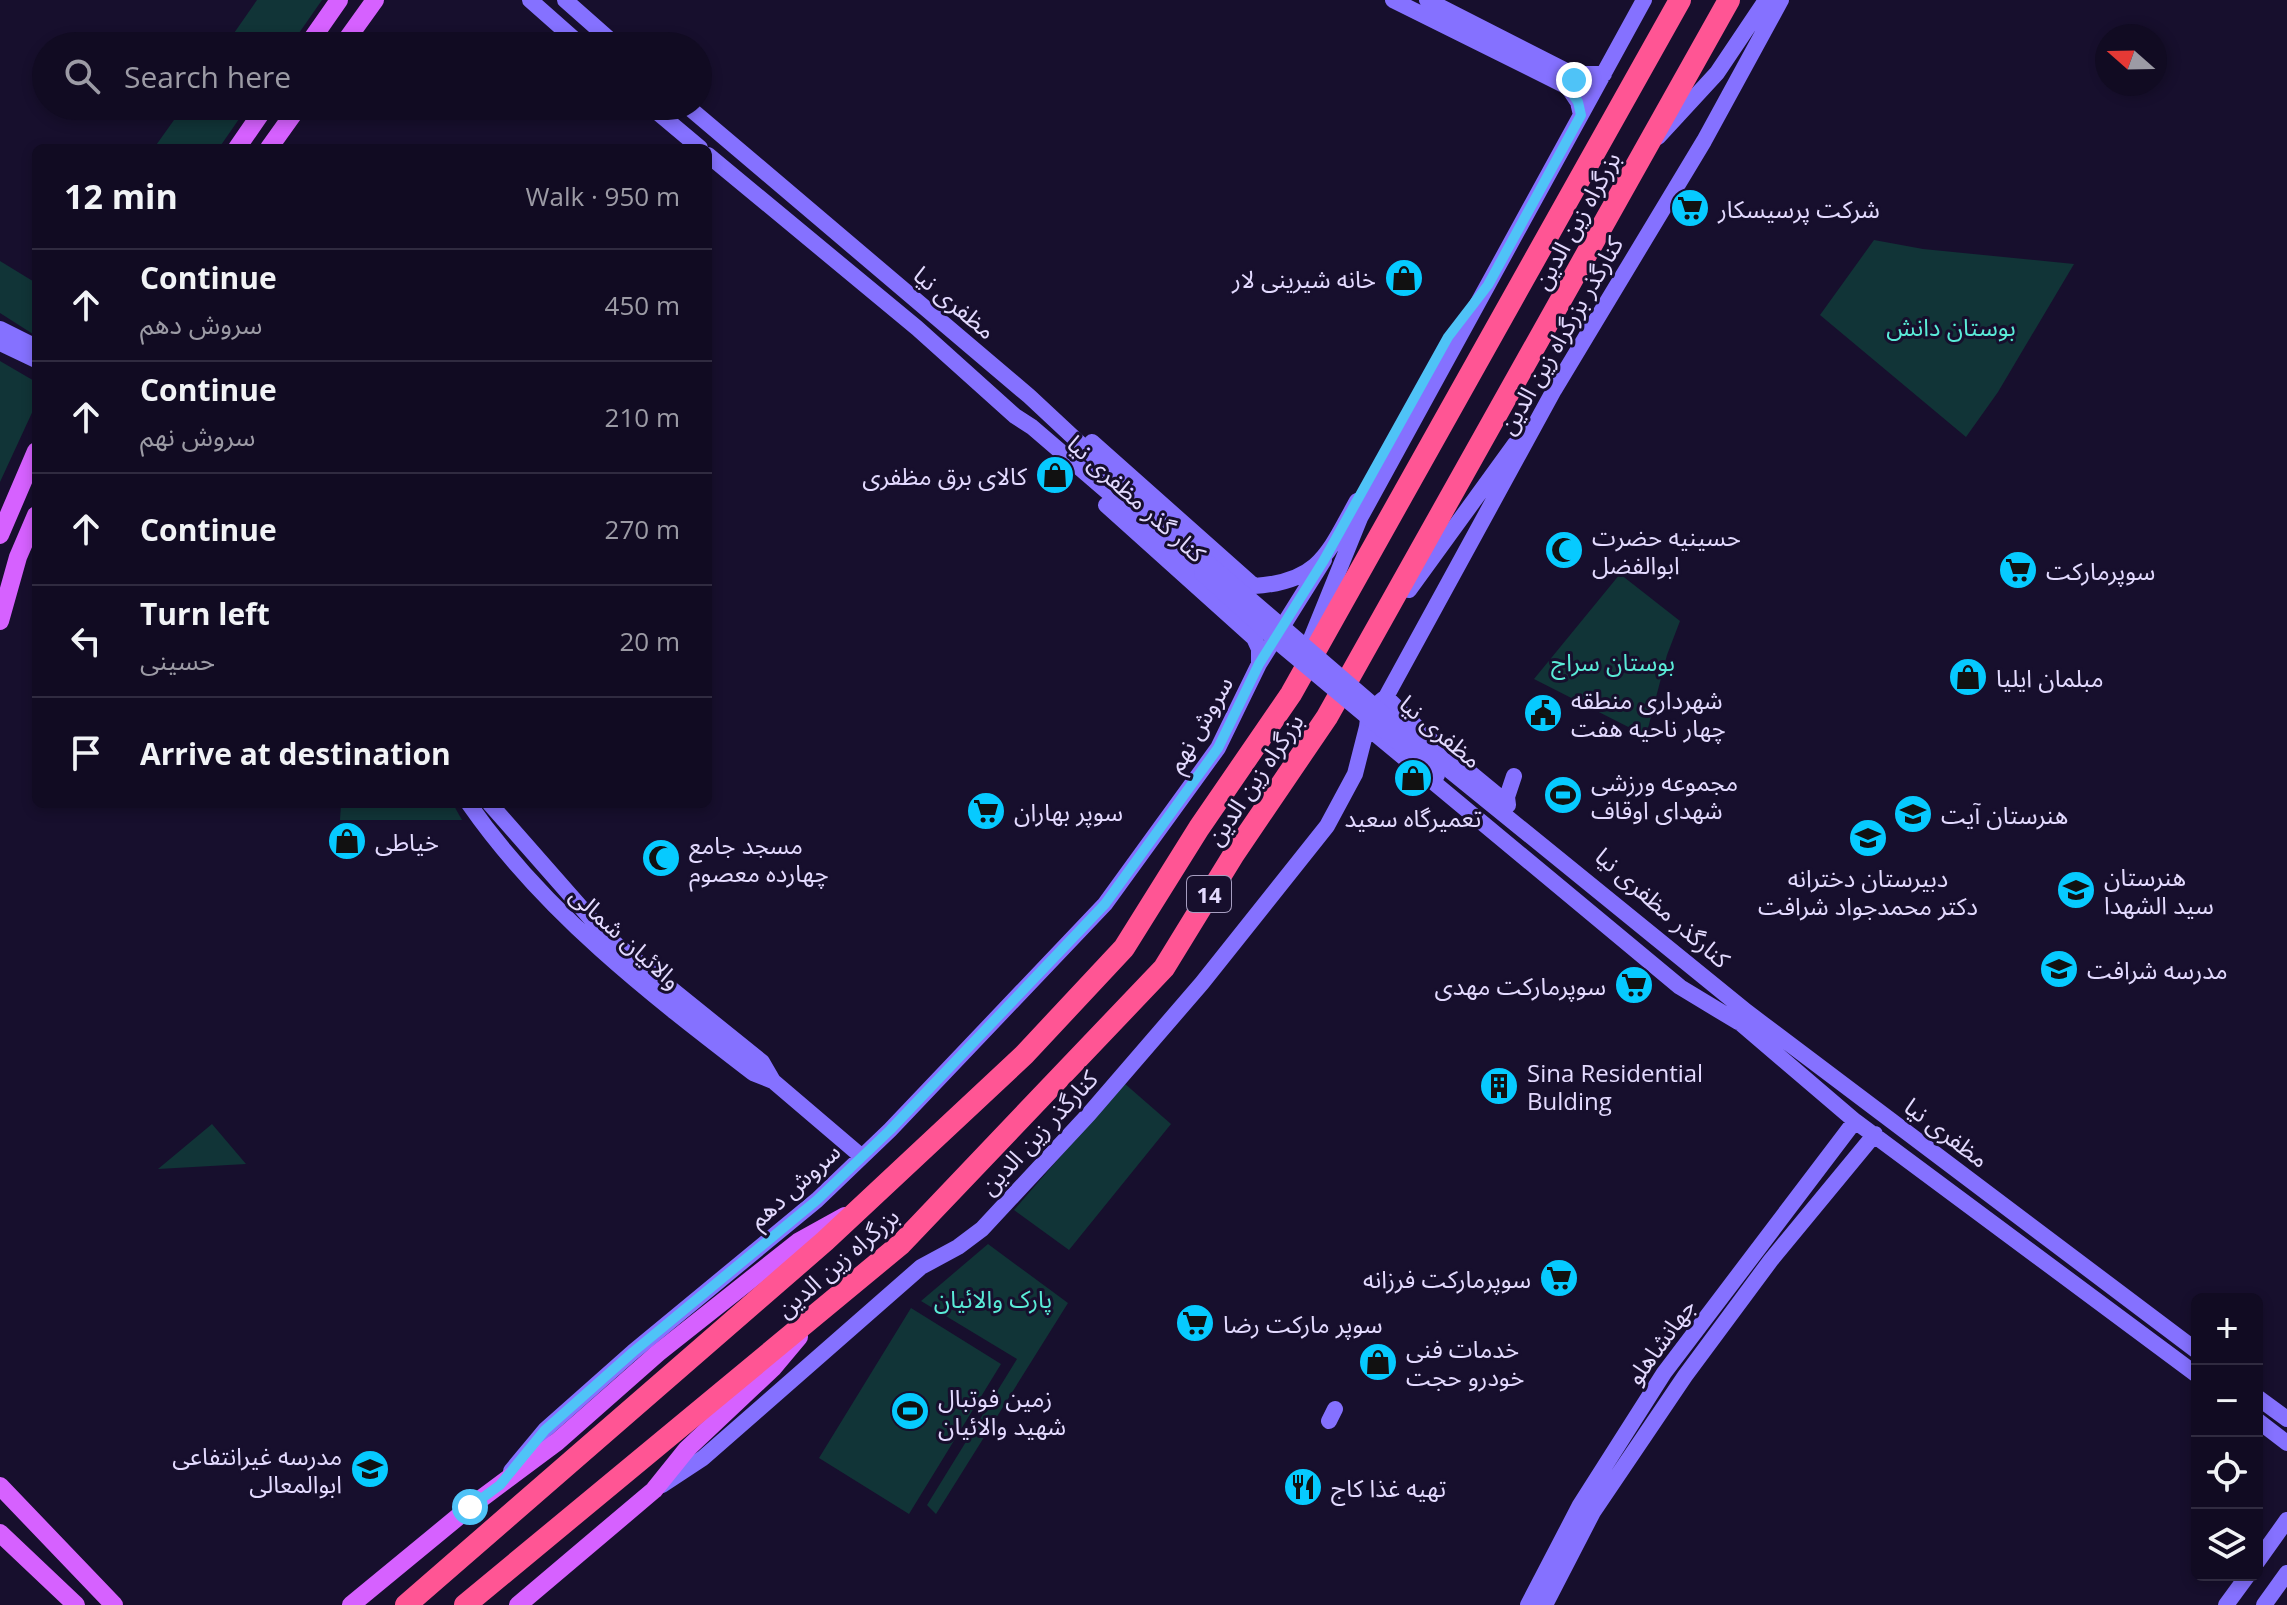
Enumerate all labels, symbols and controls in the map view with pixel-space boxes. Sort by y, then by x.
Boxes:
north arrow [2095,24,2167,96]
search box [32,32,712,120]
icon: search [60,54,104,98]
text: Search here [124,56,291,97]
route end [1556,62,1592,98]
street label: بزرگراه زین الدین [1525,145,1627,295]
text: 12 min [64,173,178,219]
text: Walk · 950 m [526,178,680,214]
supermarket icon: شرکت پرسیسکار [1669,187,1711,229]
place label: شرکت پرسیسکار [1717,192,1880,225]
street label: کنارگذر بزرگراه زین الدین [1490,229,1631,440]
text: Continue [140,257,277,298]
shop icon: خانه شیرینی لار [1383,257,1425,299]
street label: مظفری نیا [907,258,1003,346]
place label: خانه شیرینی لار [1231,262,1376,295]
icon: ahead [64,283,108,327]
text: 450 m [605,287,680,323]
text: سروش دهم [140,306,262,342]
park label: بوستان دانش [1886,310,2016,343]
text: Continue [140,369,277,410]
icon: ahead [64,395,108,439]
text: 210 m [605,399,680,435]
text: سروش نهم [140,418,255,454]
street label: کنار گذر مظفری نیا [1061,427,1214,570]
shop icon: کالای برق مظفری [1034,454,1076,496]
place label: کالای برق مظفری [862,459,1028,492]
icon: ahead [64,507,108,551]
text: Continue [140,509,277,550]
text: 270 m [605,511,680,547]
place label: حسینیه حضرت ابوالفضل [1592,520,1741,581]
mosque icon: حسینیه حضرت ابوالفضل [1543,529,1585,571]
supermarket icon: سوپرمارکت [1997,549,2039,591]
place label: سوپرمارکت [2046,554,2155,587]
text: Turn left [140,593,270,634]
icon: left [64,619,108,663]
text: 20 m [619,623,680,659]
text: حسینی [140,642,215,678]
park label: بوستان سراج [1551,645,1675,680]
shop icon: مبلمان ایلیا [1947,656,1989,698]
place label: مبلمان ایلیا [1996,661,2104,694]
street label: سروش نهم [1158,670,1242,779]
place label: شهرداری منطقه چهار ناحیه هفت [1571,683,1726,744]
street label: مظفری نیا [1393,687,1489,775]
public building icon: شهرداری منطقه چهار ناحیه هفت [1522,692,1564,734]
street label: بزرگراه زین الدین [1198,706,1310,852]
icon: arrive [64,731,108,775]
text: Arrive at destination [140,733,451,774]
shop icon: تعمیرگاه سعید [1392,757,1434,799]
place label: مجموعه ورزشی شهدای اوقاف [1591,765,1738,826]
sports icon: مجموعه ورزشی شهدای اوقاف [1542,774,1584,816]
supermarket icon: سوپر بهاران [965,790,1007,832]
school or university icon: هنرستان آیت [1892,793,1934,835]
place label: سوپر بهاران [1014,795,1123,828]
place label: هنرستان آیت [1941,798,2068,831]
place label: تعمیرگاه سعید [1345,801,1481,834]
school or university icon: دبیرستان دخترانه دکتر محمدجواد شرافت [1847,817,1889,859]
shop icon: خیاطی [326,820,368,862]
place label: خیاطی [375,825,439,858]
place label: مسجد جامع چهارده معصوم [689,828,829,892]
mosque icon: مسجد جامع چهارده معصوم [640,837,682,879]
street label: کنارگذر مظفری نیا [1589,839,1738,975]
place label: هنرستان سید الشهدا [2104,860,2214,921]
place label: دبیرستان دخترانه دکتر محمدجواد شرافت [1758,861,1978,922]
school or university icon: هنرستان سید الشهدا [2055,869,2097,911]
road number: 14 [1187,876,1231,912]
street label: والائیان شمالی [563,878,689,996]
school or university icon: مدرسه شرافت [2038,948,2080,990]
place label: مدرسه شرافت [2087,953,2228,986]
supermarket icon: سوپرمارکت مهدی [1613,964,1655,1006]
place label: سوپرمارکت مهدی [1435,969,1606,1002]
place label: Sina Residential Bulding [1527,1056,1703,1117]
street label: کنارگذر زین الدین [972,1062,1105,1201]
building icon: Sina Residential Bulding [1478,1065,1520,1107]
street label: مظفری نیا [1898,1089,1996,1175]
street label: سروش دهم [741,1135,848,1237]
street label: بزرگراه زین الدین [769,1199,905,1325]
supermarket icon: سوپرمارکت فرزانه [1538,1257,1580,1299]
place label: سوپرمارکت فرزانه [1363,1262,1531,1295]
park label: پارک والائیان [934,1282,1052,1315]
street label: جهانشاهلو [1617,1291,1703,1391]
map controls [2191,1293,2263,1581]
button: + [2191,1293,2263,1365]
supermarket icon: سوپر مارکت رضا [1174,1302,1216,1344]
place label: سوپر مارکت رضا [1223,1307,1383,1340]
place label: خدمات فنی خودرو حجت [1406,1332,1524,1393]
shop icon: خدمات فنی خودرو حجت [1357,1341,1399,1383]
button: − [2191,1365,2263,1437]
place label: زمین فوتبال شهید والائیان [938,1381,1066,1442]
sports icon: زمین فوتبال شهید والائیان [889,1390,931,1432]
button: locate [2191,1437,2263,1509]
place label: مدرسه غیرانتفاعی ابوالمعالی [172,1439,342,1500]
school or university icon: مدرسه غیرانتفاعی ابوالمعالی [349,1448,391,1490]
restaurant icon: تهیه غذا کاج [1282,1466,1324,1508]
place label: تهیه غذا کاج [1331,1471,1446,1506]
route start [452,1489,488,1525]
button: layers [2191,1509,2263,1581]

